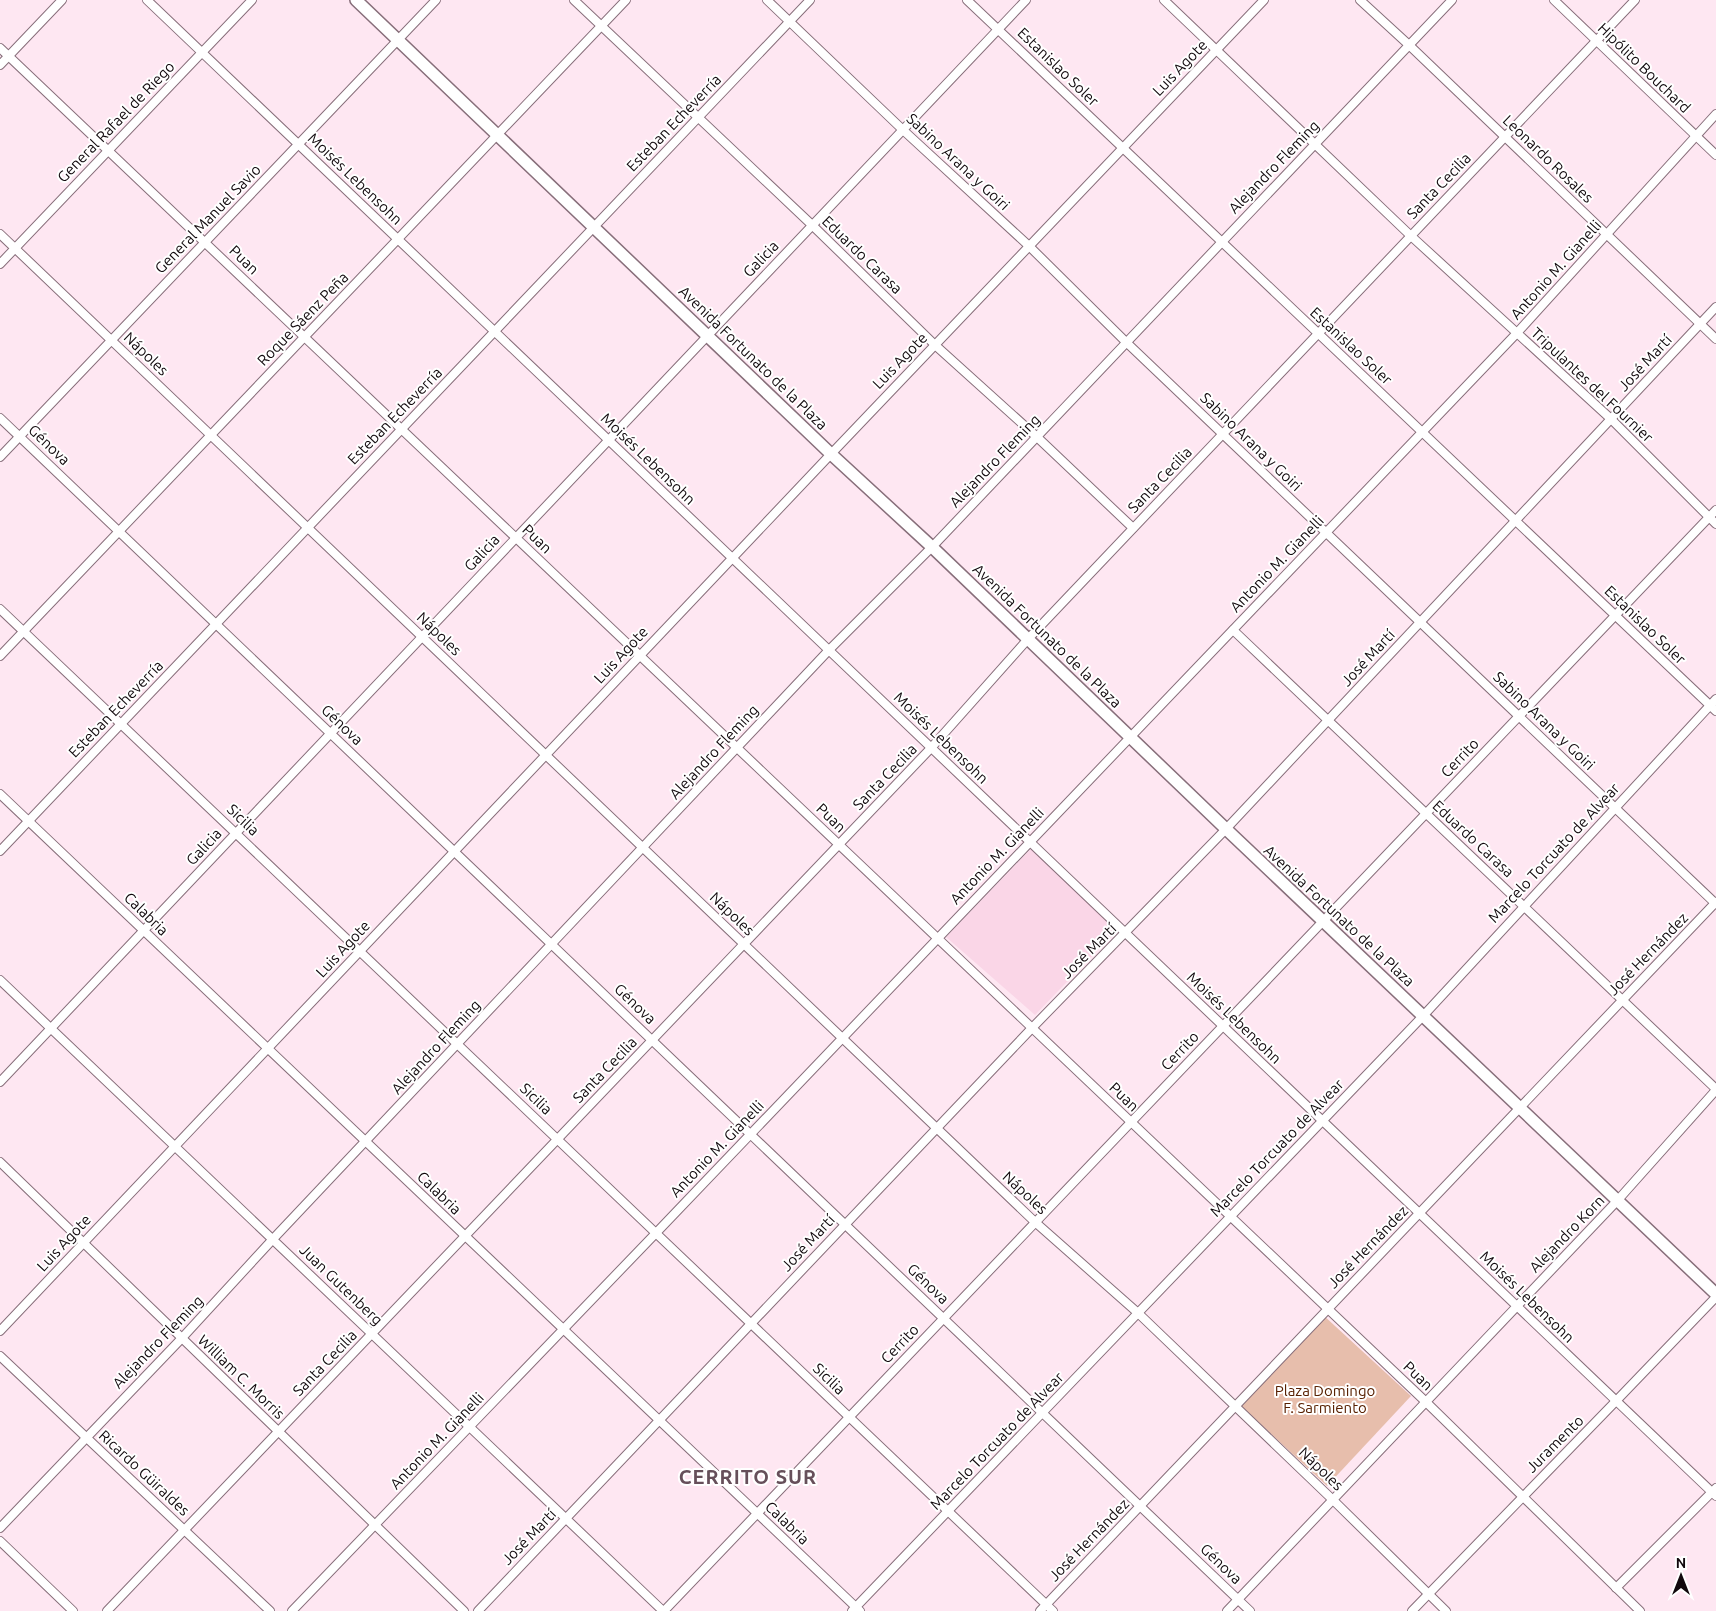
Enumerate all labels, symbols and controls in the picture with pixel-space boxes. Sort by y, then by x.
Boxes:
street label: Hipólito Bouchard [1595,19,1694,116]
street label: Estanislao Soler [1014,24,1102,110]
street label: Luis Agote [1149,36,1210,99]
street label: General Rafael de Riego [54,58,178,185]
street label: Esteban Echeverría [623,71,724,175]
street label: Sabino Arana y Goiri [904,110,1013,214]
street label: Leonardo Rosales [1500,111,1597,206]
street label: Alejandro Fleming [1225,117,1322,217]
street label: Moisés Lebensohn [305,129,406,228]
street label: Santa Cecilia [1403,149,1474,222]
street label: General Manuel Savio [151,161,264,277]
street label: Eduardo Carasa [819,212,906,297]
street label: Antonio M. Gianelli [1507,217,1604,323]
street label: Galicia [739,237,782,280]
street label: Puan [226,242,262,277]
street label: Roque Sáenz Peña [254,268,352,369]
street label: Avenida Fortunato de la Plaza [676,282,831,433]
street label: Estanislao Soler [1307,303,1396,388]
street label: Tripulantes del Fournier [1528,324,1657,446]
street label: Nápoles [121,329,172,379]
street label: Luis Agote [869,329,930,392]
street label: José Martí [1614,331,1675,394]
street label: Esteban Echeverría [344,364,445,468]
street label: Sabino Arana y Goiri [1197,389,1305,494]
street label: Moisés Lebensohn [598,409,699,508]
street label: Alejandro Fleming [946,411,1043,511]
street label: Génova [25,421,73,468]
street label: Santa Cecilia [1124,443,1195,516]
street label: Antonio M. Gianelli [1226,512,1327,615]
street label: Puan [519,521,555,556]
street label: Galicia [461,531,503,574]
street label: Avenida Fortunato de la Plaza [970,560,1125,711]
street label: Estanislao Soler [1601,582,1689,668]
street label: Nápoles [414,609,465,659]
street label: Luis Agote [590,623,651,686]
street label: José Martí [1337,626,1398,689]
street label: Esteban Echeverría [65,657,166,761]
street label: Sabino Arana y Goiri [1490,668,1598,773]
street label: Moisés Lebensohn [891,688,992,787]
street label: Génova [318,701,366,748]
street label: Alejandro Fleming [666,701,762,802]
street label: Cerrito [1437,735,1482,781]
street label: Santa Cecilia [849,740,920,813]
street label: Marcelo Torcuato de Alvear [1485,779,1623,926]
street label: Eduardo Carasa [1429,797,1517,880]
street label: Puan [813,800,849,835]
street label: Sicilia [224,801,263,839]
street label: Antonio M. Gianelli [946,804,1047,907]
street label: Galicia [183,825,225,868]
street label: Avenida Fortunato de la Plaza [1261,841,1418,990]
street label: Calabria [121,889,172,939]
street label: Nápoles [707,889,758,939]
street label: José Hernández [1604,909,1691,998]
street label: Luis Agote [312,917,373,980]
street label: José Martí [1058,920,1120,982]
street label: Moisés Lebensohn [1184,968,1285,1067]
street label: Génova [611,980,659,1027]
street label: Alejandro Fleming [388,996,484,1097]
street label: Cerrito [1157,1028,1202,1074]
street label: Santa Cecilia [569,1033,640,1106]
street label: Marcelo Torcuato de Alvear [1207,1075,1347,1220]
street label: Puan [1106,1079,1142,1114]
street label: Sicilia [517,1080,556,1118]
street label: Antonio M. Gianelli [666,1097,767,1200]
street label: Calabria [414,1168,465,1218]
street label: Nápoles [1000,1168,1051,1218]
street label: Alejandro Korn [1526,1192,1608,1276]
street label: José Hernández [1324,1202,1411,1291]
street label: Luis Agote [33,1211,94,1274]
street label: José Martí [777,1211,838,1274]
street label: Juan Gutenberg [297,1241,386,1328]
street label: Moisés Lebensohn [1477,1247,1578,1346]
street label: Génova [904,1260,952,1307]
street label: Alejandro Fleming [109,1292,206,1392]
street label: Cerrito [877,1321,922,1367]
street label: Santa Cecilia [289,1326,360,1399]
street label: William C. Morris [195,1331,288,1422]
street label: Puan [1400,1358,1436,1393]
street label: Sicilia [810,1360,849,1398]
street label: Marcelo Torcuato de Alvear [927,1368,1067,1513]
park label: Plaza Domingo F. Sarmiento [1275,1382,1375,1416]
street label: Antonio M. Gianelli [386,1389,487,1492]
street label: Juramento [1523,1412,1587,1476]
street label: Ricardo Güiraldes [96,1426,193,1519]
street label: Nápoles [1296,1444,1347,1494]
district label: CERRITO SUR [679,1465,817,1488]
street label: José Hernández [1045,1495,1132,1584]
street label: Calabria [762,1498,813,1548]
street label: José Martí [498,1505,559,1568]
street label: Génova [1197,1540,1245,1587]
north arrow [1656,1551,1706,1601]
text: N [1676,1555,1686,1571]

